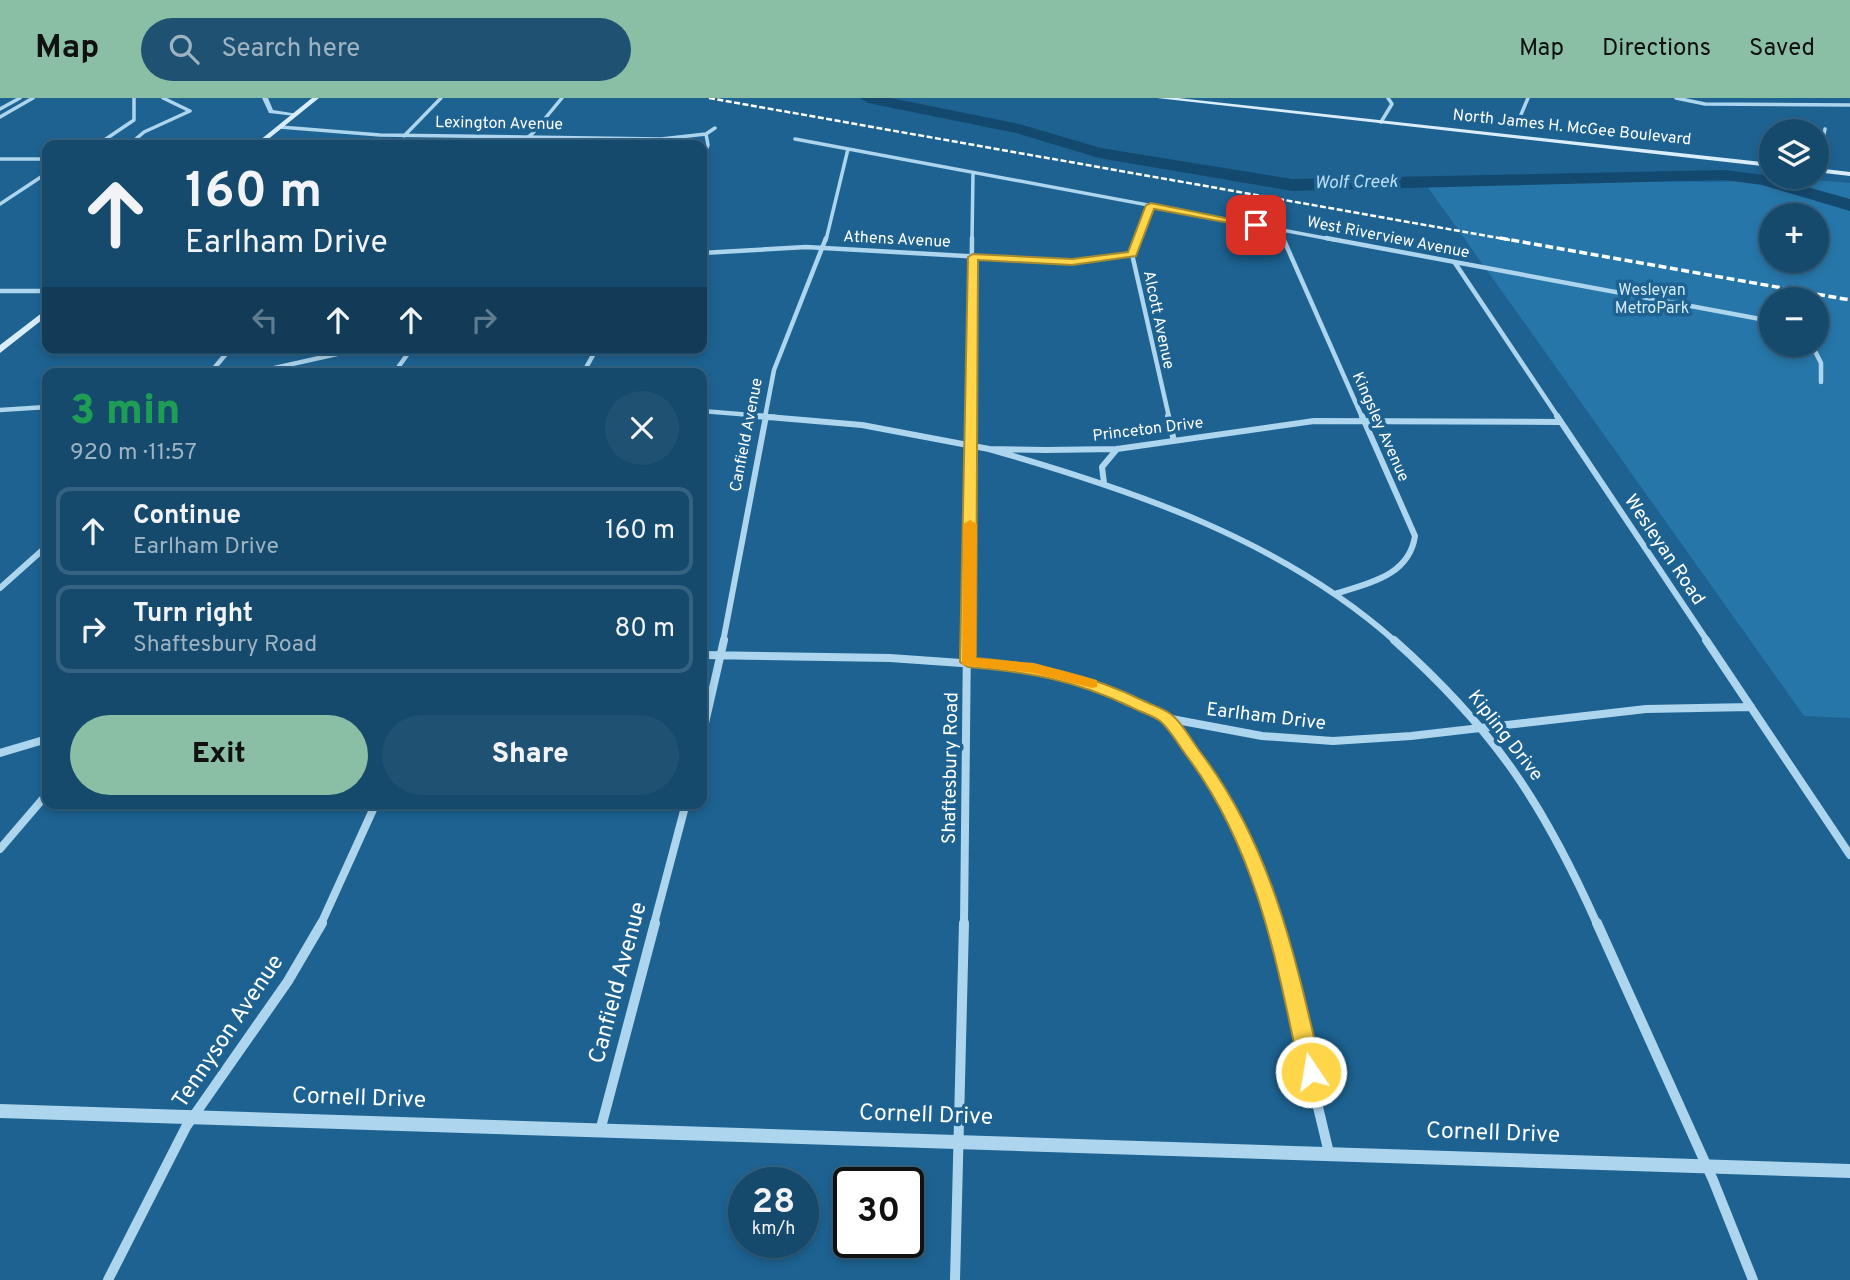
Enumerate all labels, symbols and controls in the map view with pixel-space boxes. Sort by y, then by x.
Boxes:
search box [141,18,631,81]
text: Map [35,28,99,70]
icon: search [165,30,203,68]
text: Search here [221,33,360,66]
text: Map [1519,34,1564,64]
text: Directions [1602,34,1711,64]
text: Saved [1749,34,1815,64]
street label: North James H. McGee Boulevard [1452,106,1692,150]
street label: Lexington Avenue [435,113,563,135]
map controls [1759,119,1829,357]
button: layers [1759,119,1829,189]
text: 160 m [185,163,322,225]
icon: ahead [70,168,161,259]
water label: Wolf Creek [1314,171,1399,195]
pin [1226,195,1286,255]
button: + [1759,203,1829,273]
icon: arrive [1237,206,1275,244]
street label: West Riverview Avenue [1305,212,1471,264]
text: Earlham Drive [185,224,388,264]
street label: Athens Avenue [843,227,951,253]
street label: Alcott Avenue [1138,269,1178,371]
park label: Wesleyan MetroPark [1615,281,1689,319]
button: − [1759,287,1829,357]
icon: left [246,301,284,339]
icon: ahead [319,301,357,339]
icon: ahead [392,301,430,339]
icon: right [465,301,503,339]
street label: Kingsley Avenue [1347,369,1413,485]
street label: Canfield Avenue [726,376,768,494]
text: 3 min [70,386,181,439]
button: close [605,391,679,465]
street label: Princeton Drive [1091,413,1205,447]
text: 920 m · 11:57 [70,439,197,468]
street label: Wesleyan Road [1618,490,1710,610]
text: Continue [133,500,241,533]
icon: ahead [74,512,112,550]
text: 160 m [605,515,675,548]
text: Earlham Drive [133,533,279,562]
text: Turn right [133,598,253,631]
icon: right [74,610,112,648]
text: 80 m [615,613,675,646]
text: Shaftesbury Road [133,631,317,660]
street label: Kipling Drive [1462,686,1548,786]
street label: Shaftesbury Road [938,692,964,844]
street label: Earlham Drive [1205,698,1327,736]
button: Exit [70,715,368,795]
button: Share [382,715,679,795]
street label: Canfield Avenue [583,899,655,1067]
street label: Tennyson Avenue [167,950,291,1114]
position arrow [1274,1035,1348,1109]
street label: Cornell Drive [291,1082,427,1116]
street label: Cornell Drive [858,1099,994,1133]
street label: Cornell Drive [1425,1117,1561,1151]
speed limit sign: 30 [833,1167,924,1258]
text: 28 [752,1181,795,1225]
text: km/h [752,1218,795,1241]

